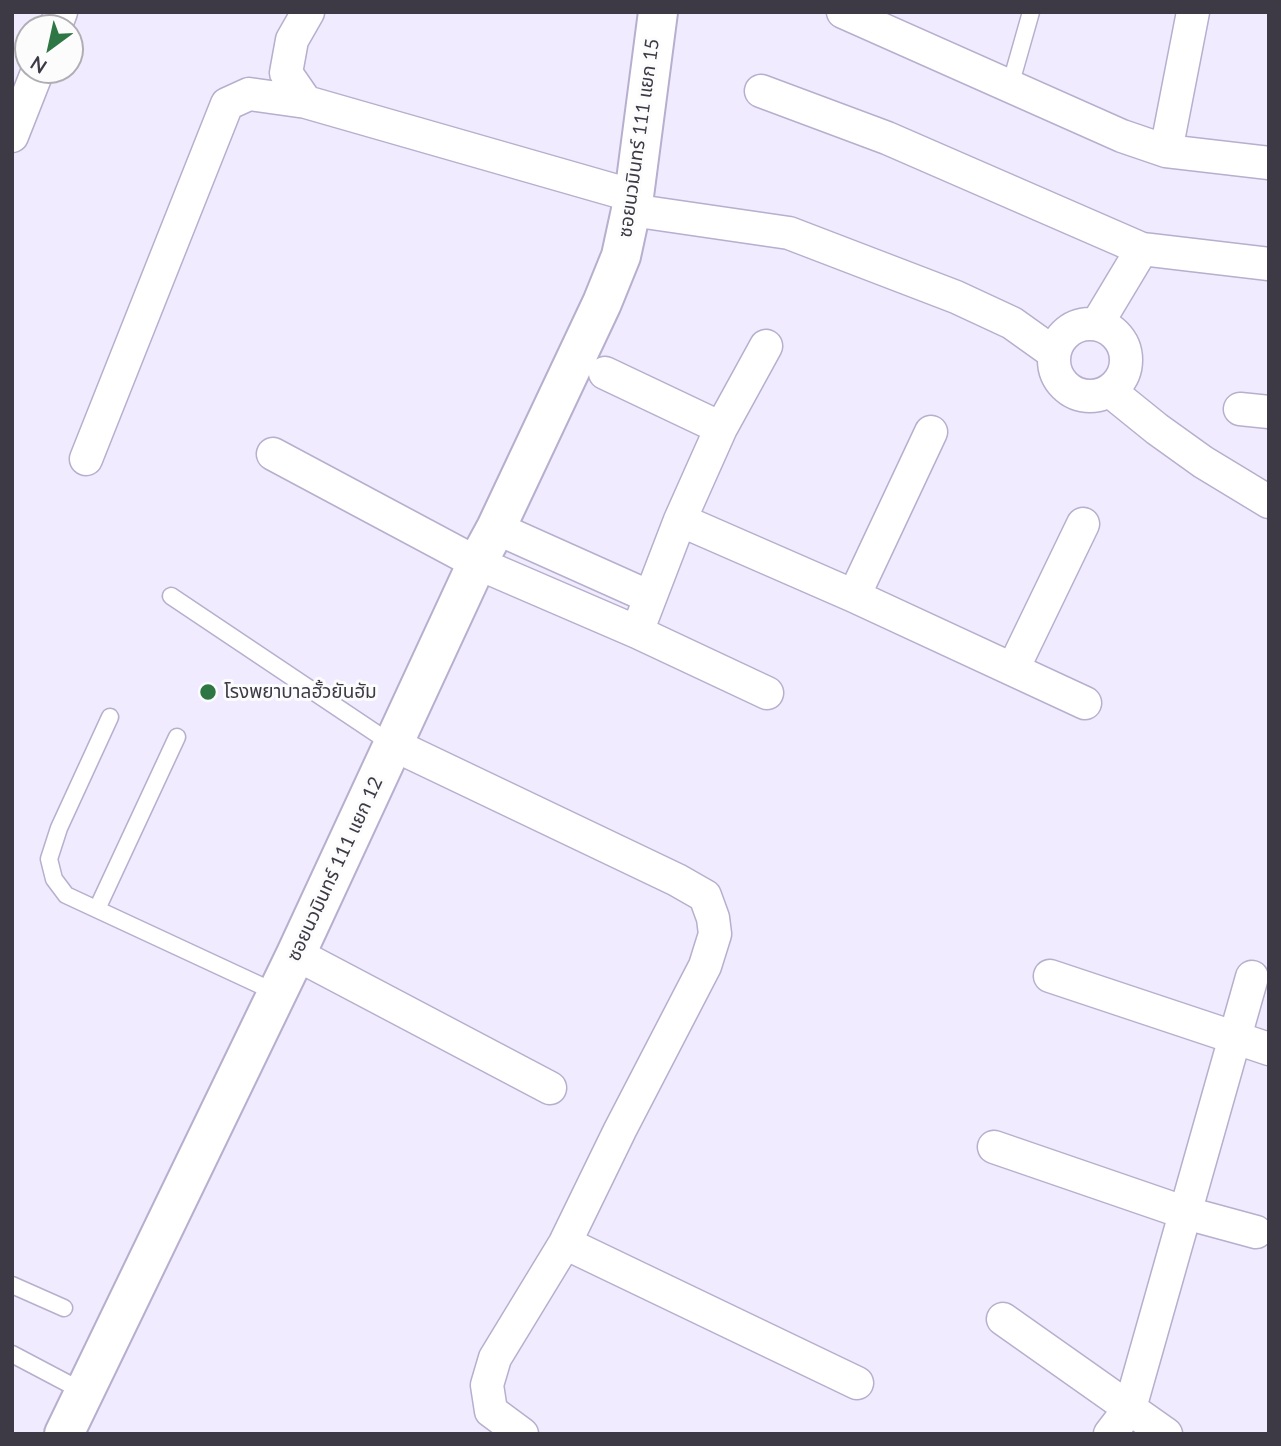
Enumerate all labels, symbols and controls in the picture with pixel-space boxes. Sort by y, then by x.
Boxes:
north arrow [14,14,84,84]
street label: ซอยนวมินทร์ 111 แยก 15 [614,37,664,239]
text: N [26,52,51,79]
place label: โรงพยาบาลฮั้วยันฮัม [224,681,377,703]
marker: โรงพยาบาลฮั้วยันฮัม [198,682,218,702]
street label: ซอยนวมินทร์ 111 แยก 12 [282,773,388,965]

